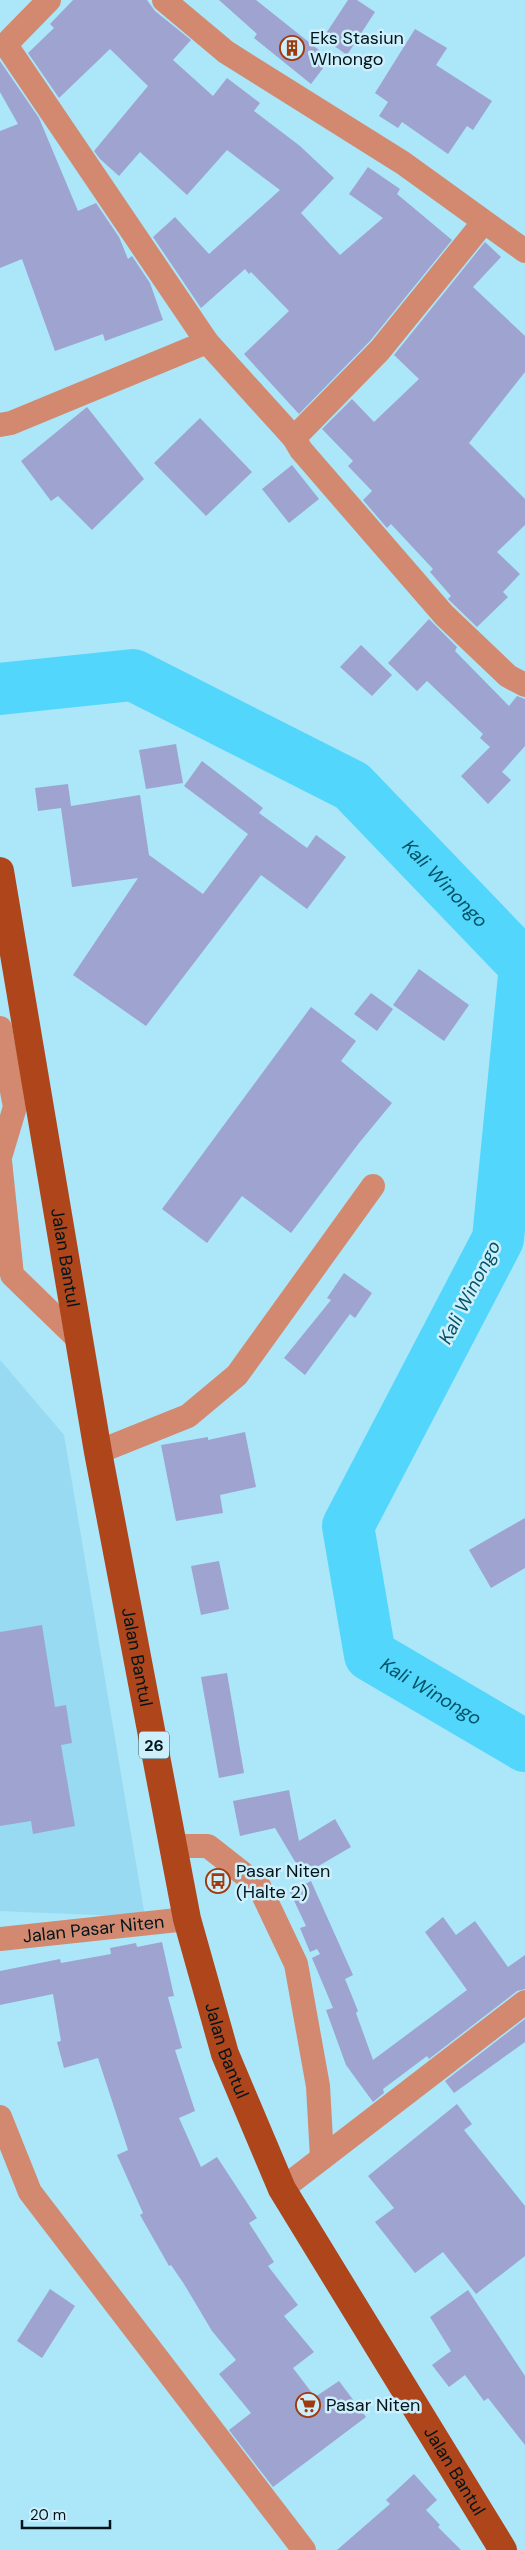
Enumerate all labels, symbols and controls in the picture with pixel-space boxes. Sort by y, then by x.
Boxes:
place label: Eks Stasiun WInongo [310,26,404,71]
building icon: Eks Stasiun WInongo [279,35,305,61]
water label: Kali Winongo [397,834,493,933]
street label: Jalan Bantul [45,1206,85,1309]
water label: Kali Winongo [433,1236,506,1348]
street label: Jalan Bantul [116,1606,158,1709]
water label: Kali Winongo [376,1652,486,1731]
road number: 26 [139,1732,169,1758]
place label: Pasar Niten (Halte 2) [236,1859,330,1904]
bus stop icon: Pasar Niten (Halte 2) [205,1868,231,1894]
street label: Jalan Pasar Niten [22,1910,165,1948]
street label: Jalan Bantul [199,2000,254,2102]
supermarket icon: Pasar Niten [295,2392,321,2418]
place label: Pasar Niten [326,2393,420,2417]
street label: Jalan Bantul [418,2422,491,2520]
scale bar [22,2498,110,2530]
text: 20 m [30,2505,66,2525]

